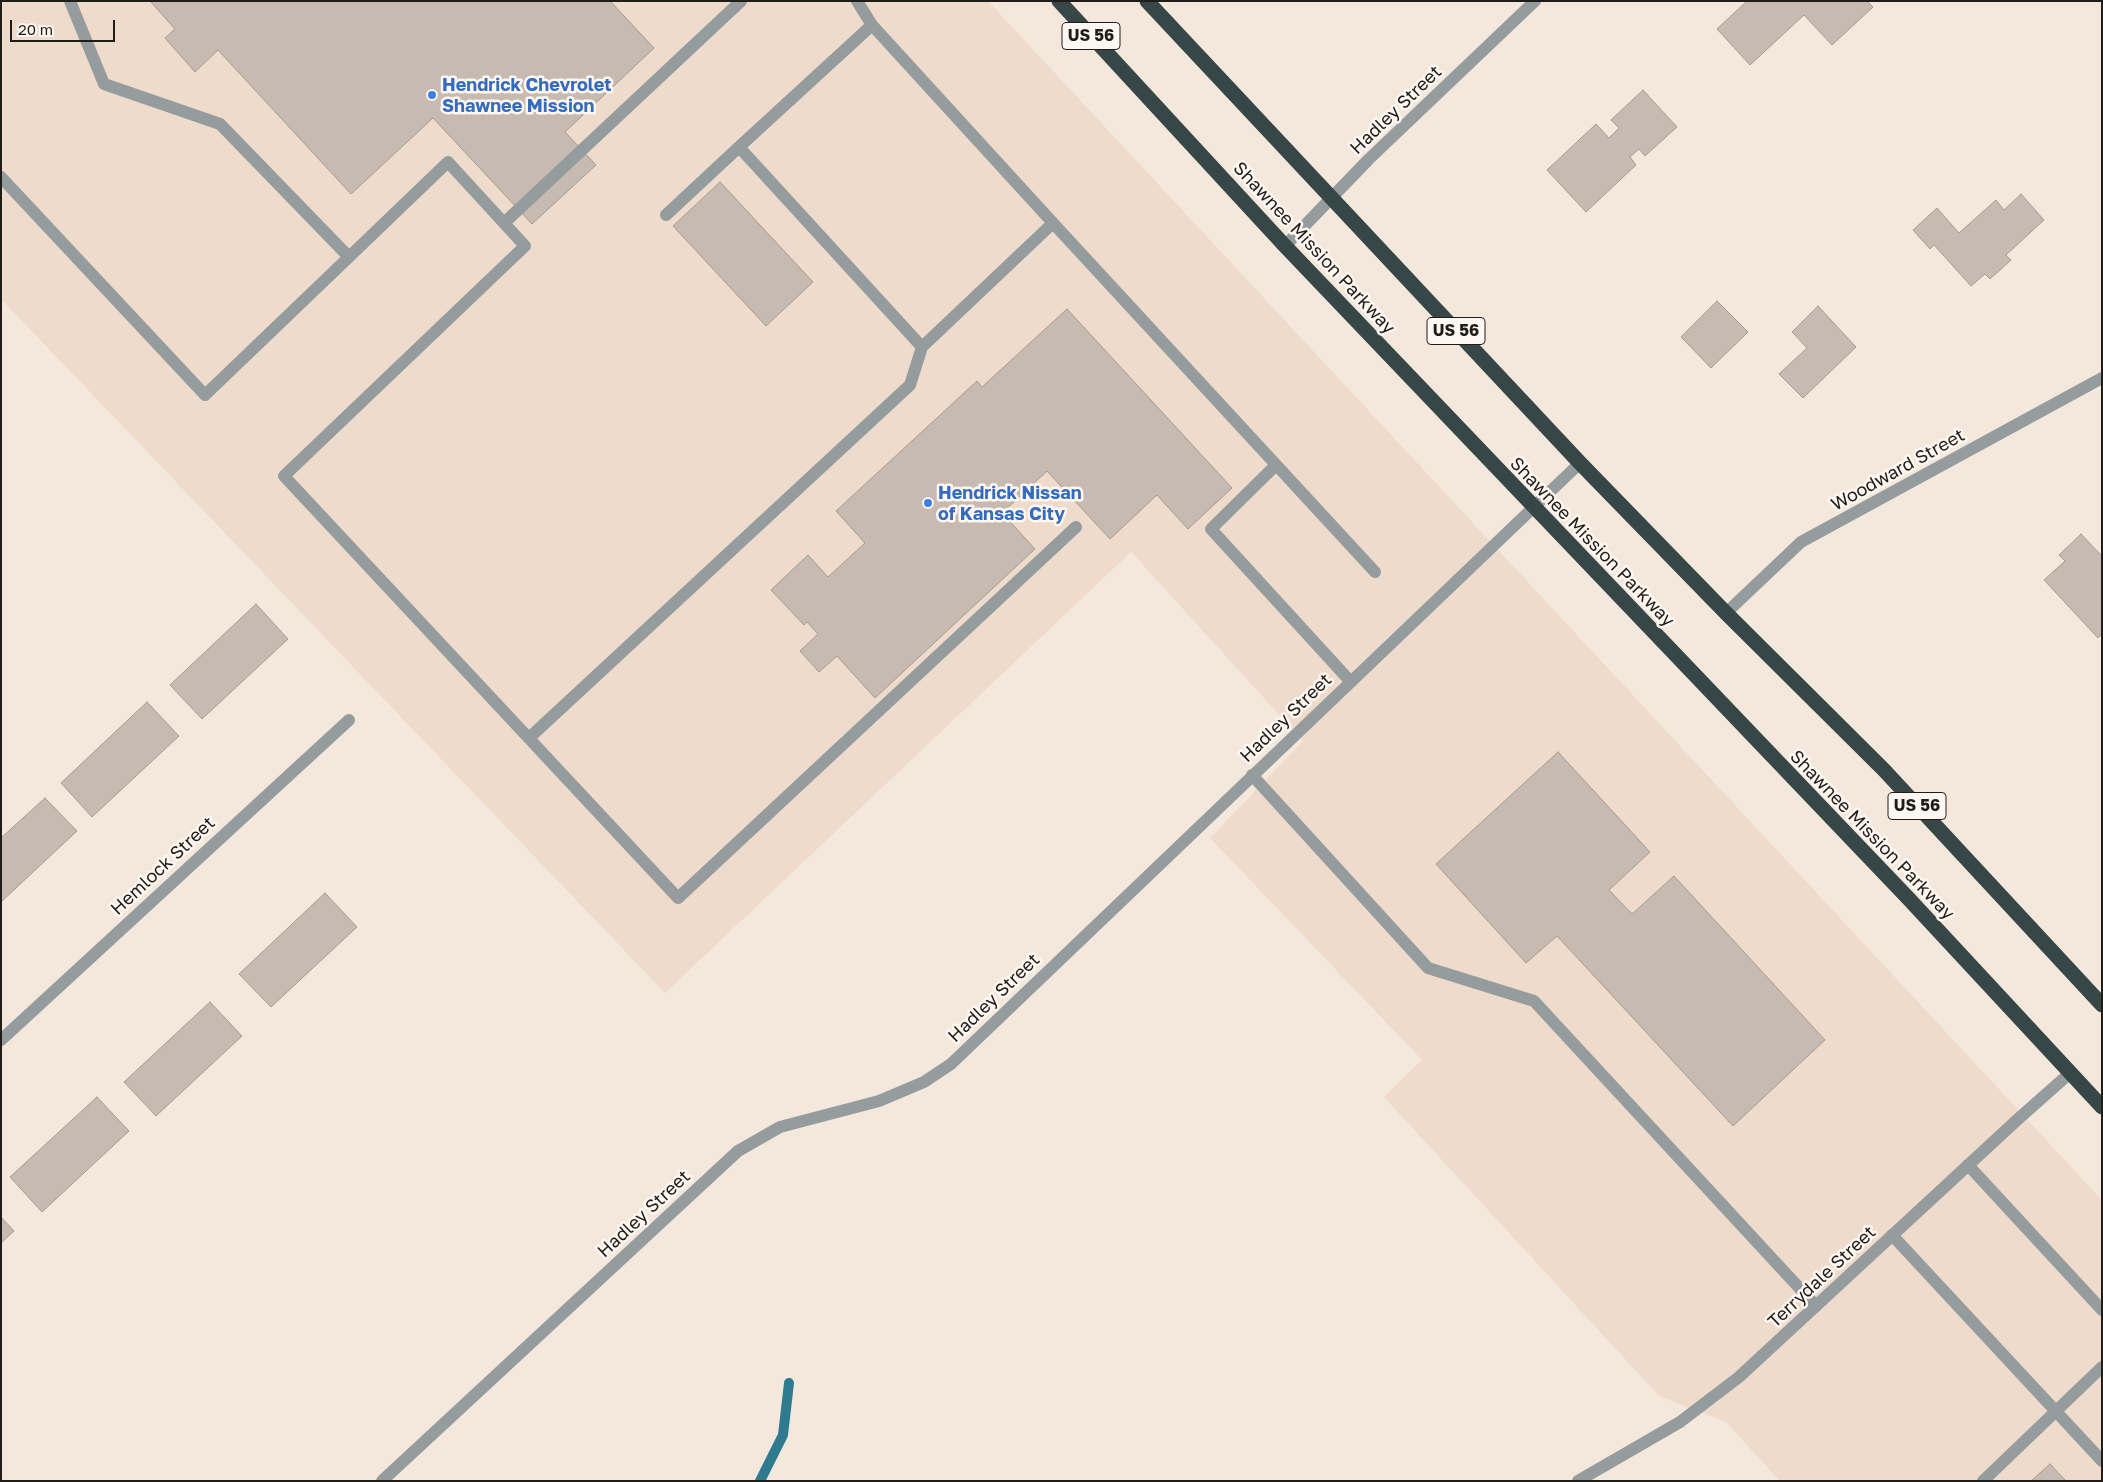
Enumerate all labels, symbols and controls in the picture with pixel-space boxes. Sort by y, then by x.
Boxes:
scale bar [12,10,118,42]
text: 20 m [18,20,53,38]
road number: US 56 [1062,22,1120,50]
street label: Hadley Street [1346,61,1446,159]
place label: Hendrick Chevrolet Shawnee Mission [442,74,611,116]
marker: Hendrick Chevrolet Shawnee Mission [426,89,438,101]
street label: Shawnee Mission Parkway [1229,157,1399,339]
road number: US 56 [1427,318,1485,344]
street label: Woodward Street [1827,424,1969,516]
street label: Shawnee Mission Parkway [1505,453,1679,631]
place label: Hendrick Nissan of Kansas City [938,482,1082,524]
marker: Hendrick Nissan of Kansas City [922,497,934,509]
street label: Hadley Street [1236,669,1336,767]
street label: Shawnee Mission Parkway [1785,746,1959,924]
road number: US 56 [1888,792,1946,819]
street label: Hemlock Street [107,812,219,920]
street label: Hadley Street [944,949,1044,1047]
street label: Hadley Street [593,1166,695,1262]
street label: Terrydale Street [1764,1222,1880,1332]

